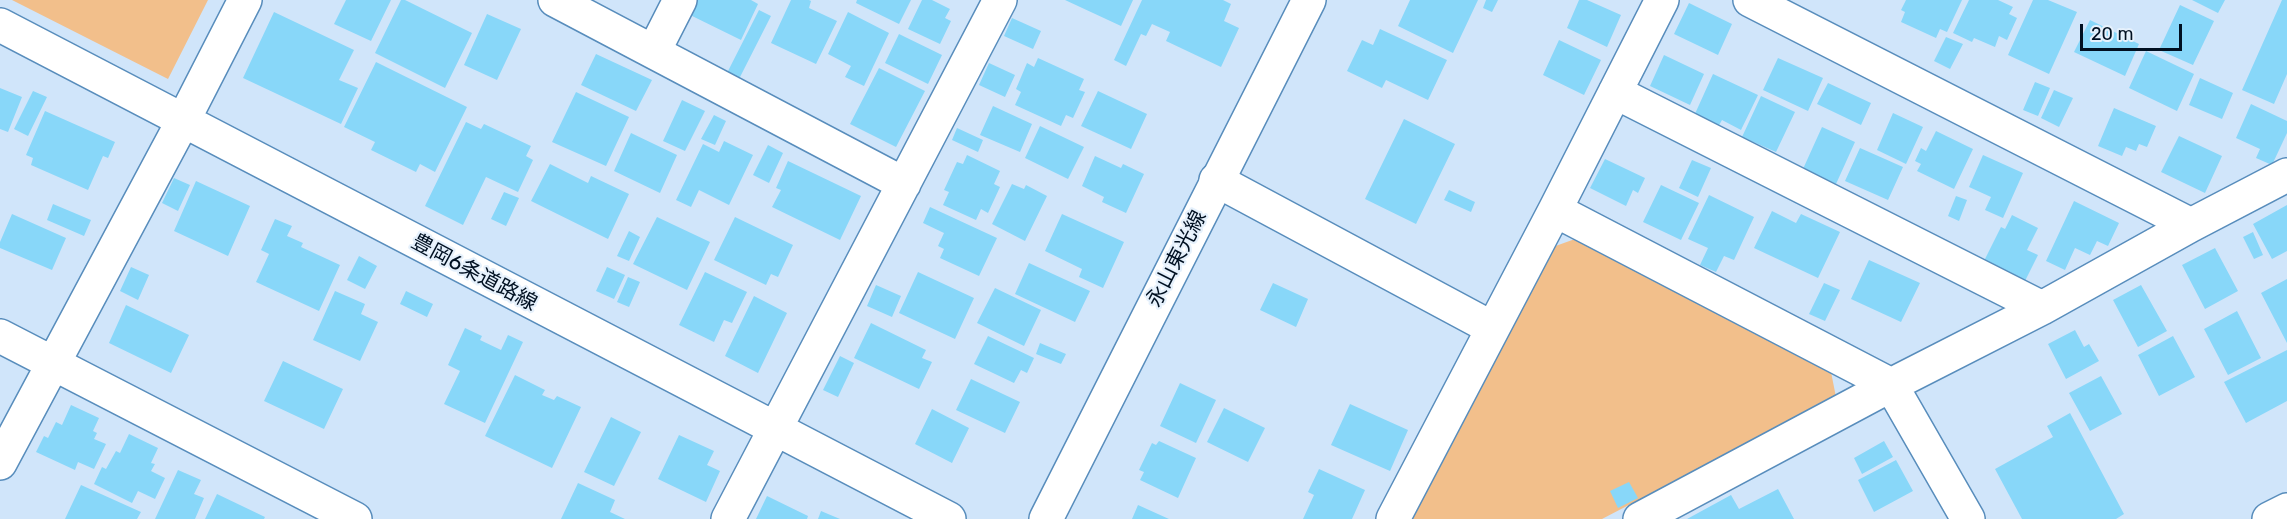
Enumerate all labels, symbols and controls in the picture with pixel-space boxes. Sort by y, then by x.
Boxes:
scale bar [2083,12,2185,50]
text: 20 m [2091,23,2133,45]
street label: 永山東光線 [1142,207,1212,311]
street label: 豊岡6条道路線 [407,229,541,317]

